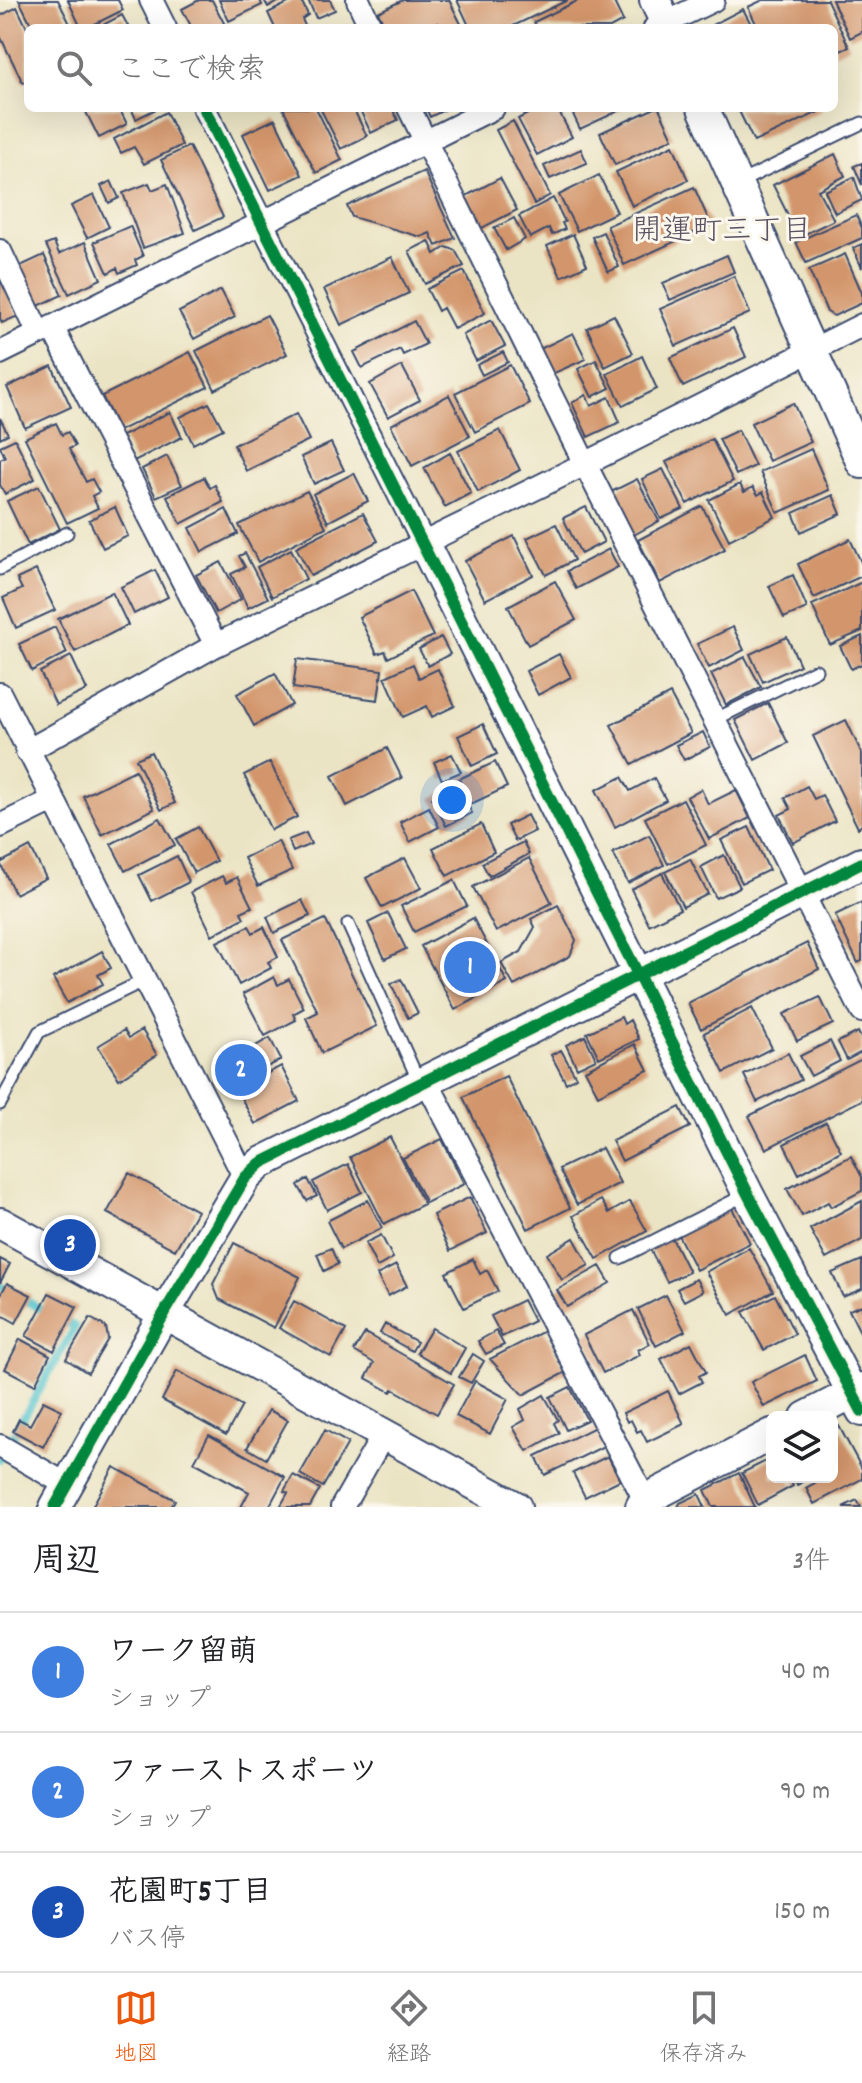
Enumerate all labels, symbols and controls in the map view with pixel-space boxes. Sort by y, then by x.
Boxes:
search box [24,24,838,112]
icon: search [52,46,96,90]
text: ここで検索 [116,51,266,94]
district label: 開運町三丁目 [632,212,812,255]
your location [432,780,472,820]
pin: 1 [444,937,496,997]
pin: 2 [215,1040,267,1100]
pin: 3 [44,1215,96,1275]
map controls [766,1411,838,1483]
button: layers [766,1411,838,1483]
text: 周辺 [32,1539,100,1588]
text: 3件 [792,1544,830,1581]
text: ワーク留萌 [108,1633,258,1676]
text: 1 [55,1654,61,1691]
text: 40 m [781,1654,830,1691]
text: ショップ [108,1682,211,1719]
text: ファーストスポーツ [108,1753,378,1796]
text: 2 [52,1774,64,1811]
text: 90 m [780,1774,830,1811]
text: ショップ [108,1802,211,1839]
text: 花園町5丁目 [108,1873,272,1916]
text: 3 [52,1894,64,1931]
text: 150 m [774,1894,830,1931]
text: バス停 [108,1922,186,1959]
tab: 地図 [114,1986,158,2071]
tab: 経路 [387,1986,431,2071]
tab: 保存済み [660,1986,748,2071]

